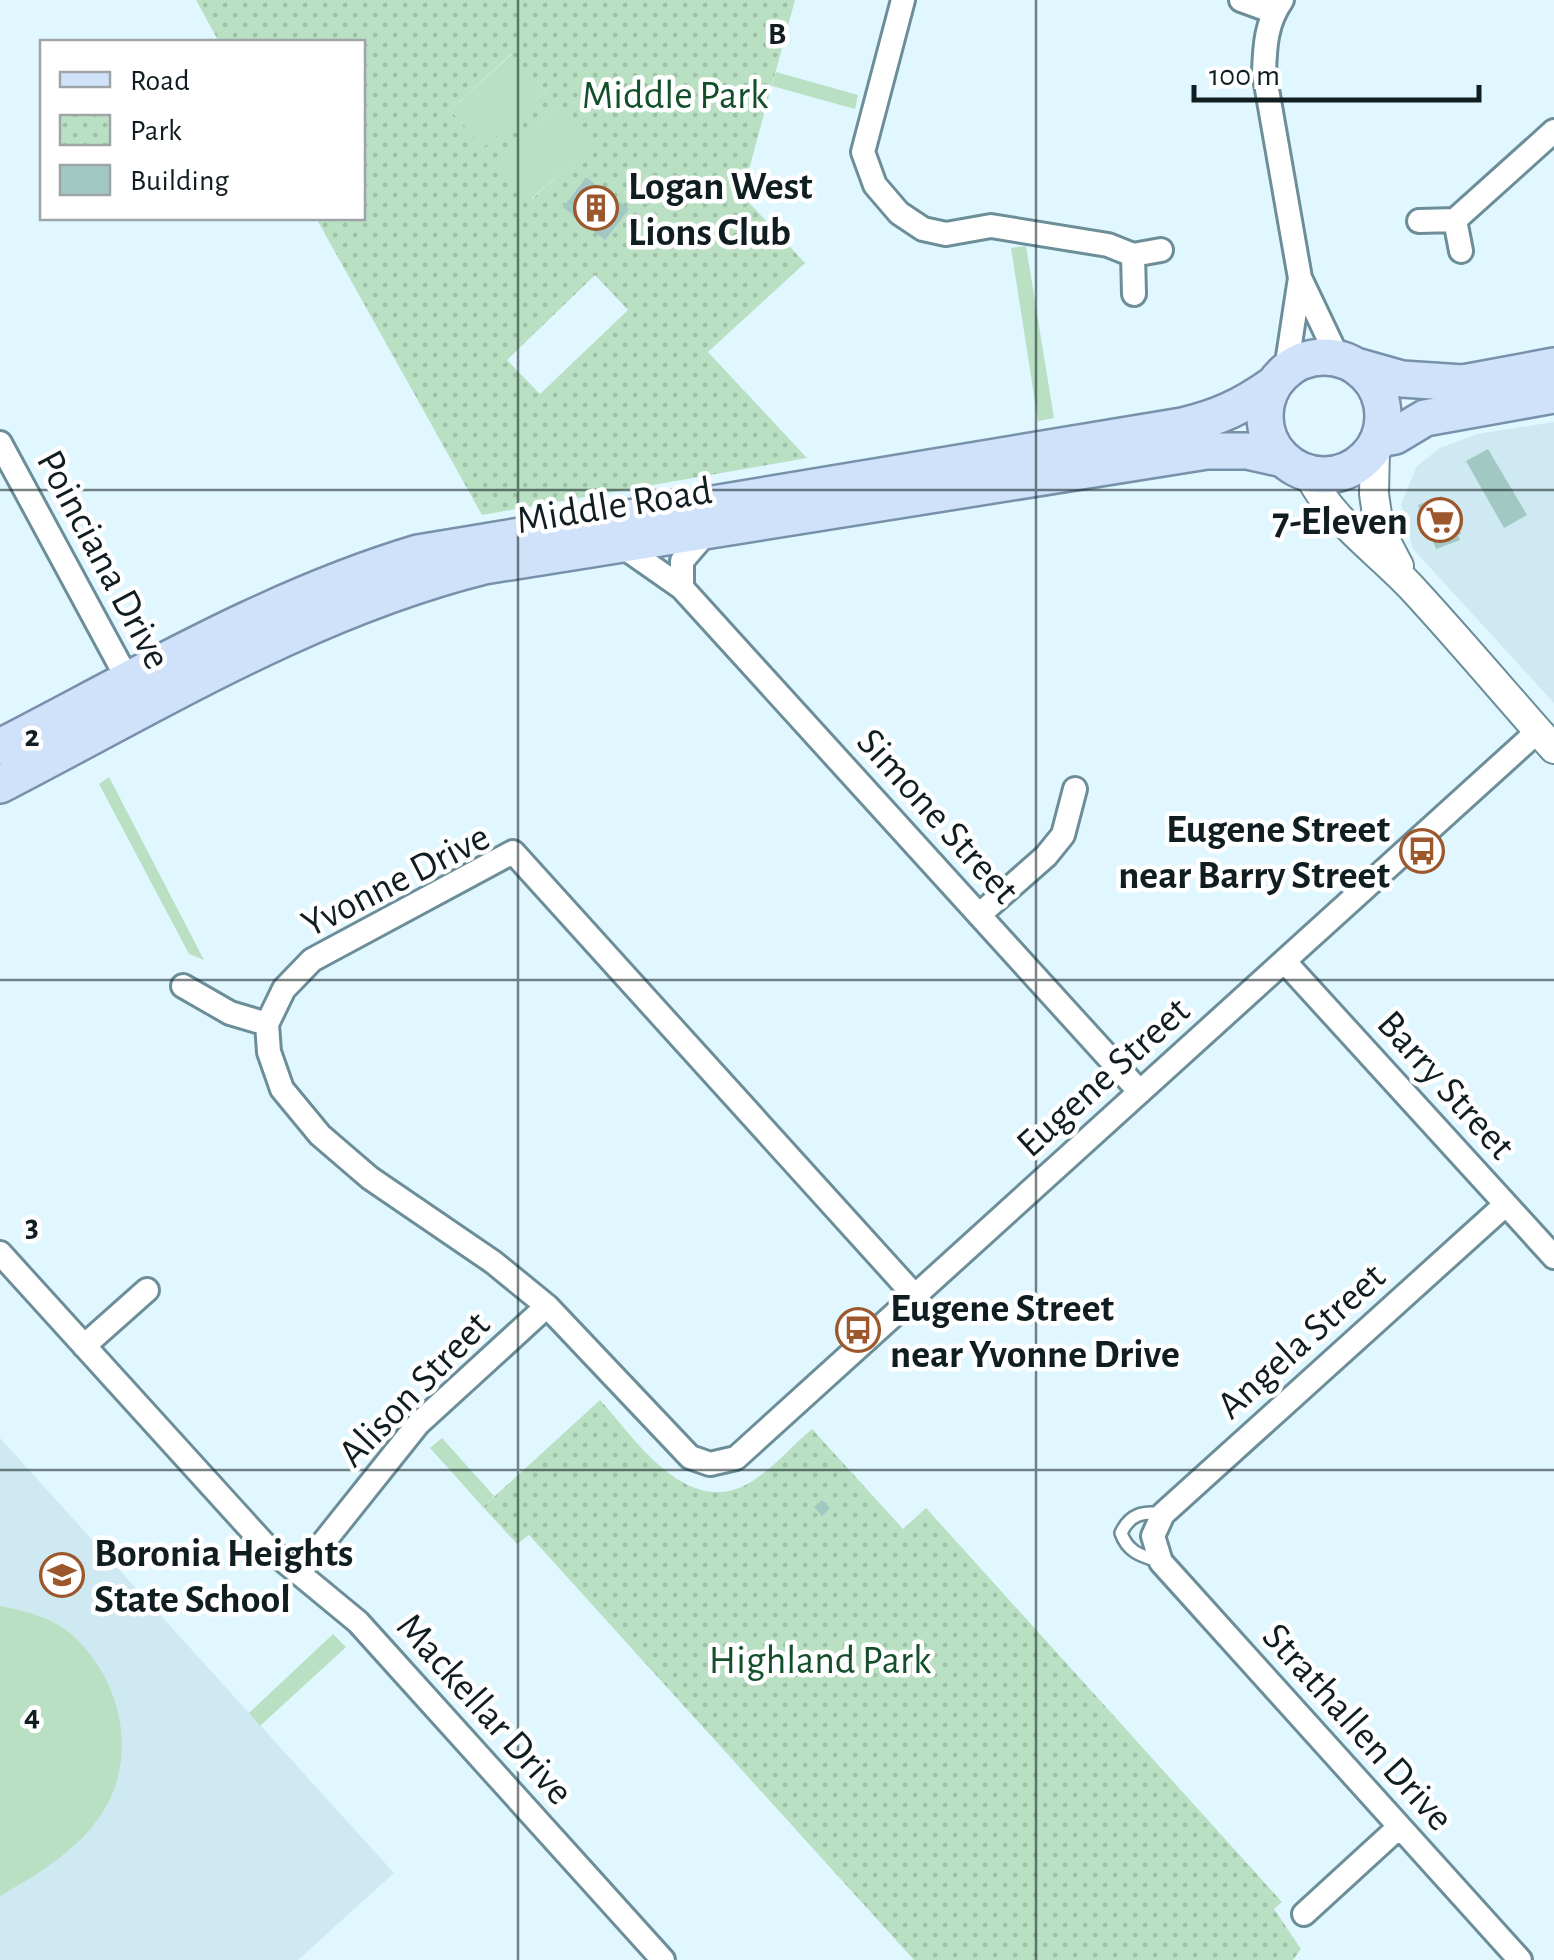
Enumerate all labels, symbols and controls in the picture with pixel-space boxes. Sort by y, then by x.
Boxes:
text: B [768,18,786,50]
legend [40,40,365,220]
scale bar [1194,40,1479,102]
text: 100 m [1209,61,1280,91]
text: Road [130,66,190,96]
park label: Middle Park [582,76,768,116]
text: Park [130,116,182,146]
text: Building [130,166,229,196]
place label: Logan West Lions Club [628,167,813,253]
building icon: Logan West Lions Club [573,185,619,231]
street label: Poinciana Drive [29,444,178,676]
street label: Middle Road [514,471,715,541]
supermarket icon: 7-Eleven [1417,497,1463,543]
place label: 7-Eleven [1272,502,1408,542]
text: 2 [24,720,40,752]
street label: Simone Street [849,721,1026,912]
place label: Eugene Street near Barry Street [1118,810,1390,896]
street label: Yvonne Drive [296,817,496,945]
bus stop icon: Eugene Street near Barry Street [1399,828,1445,874]
street label: Eugene Street [1009,990,1197,1165]
street label: Barry Street [1369,1004,1522,1167]
text: 3 [25,1210,39,1242]
street label: Angela Street [1210,1256,1393,1427]
place label: Eugene Street near Yvonne Drive [890,1289,1180,1375]
street label: Alison Street [331,1304,498,1475]
bus stop icon: Eugene Street near Yvonne Drive [835,1307,881,1353]
place label: Boronia Heights State School [94,1534,353,1620]
school or university icon: Boronia Heights State School [39,1552,85,1598]
street label: Mackellar Drive [389,1606,580,1812]
street label: Strathallen Drive [1255,1616,1460,1839]
park label: Highland Park [709,1641,931,1681]
text: 4 [24,1700,40,1732]

